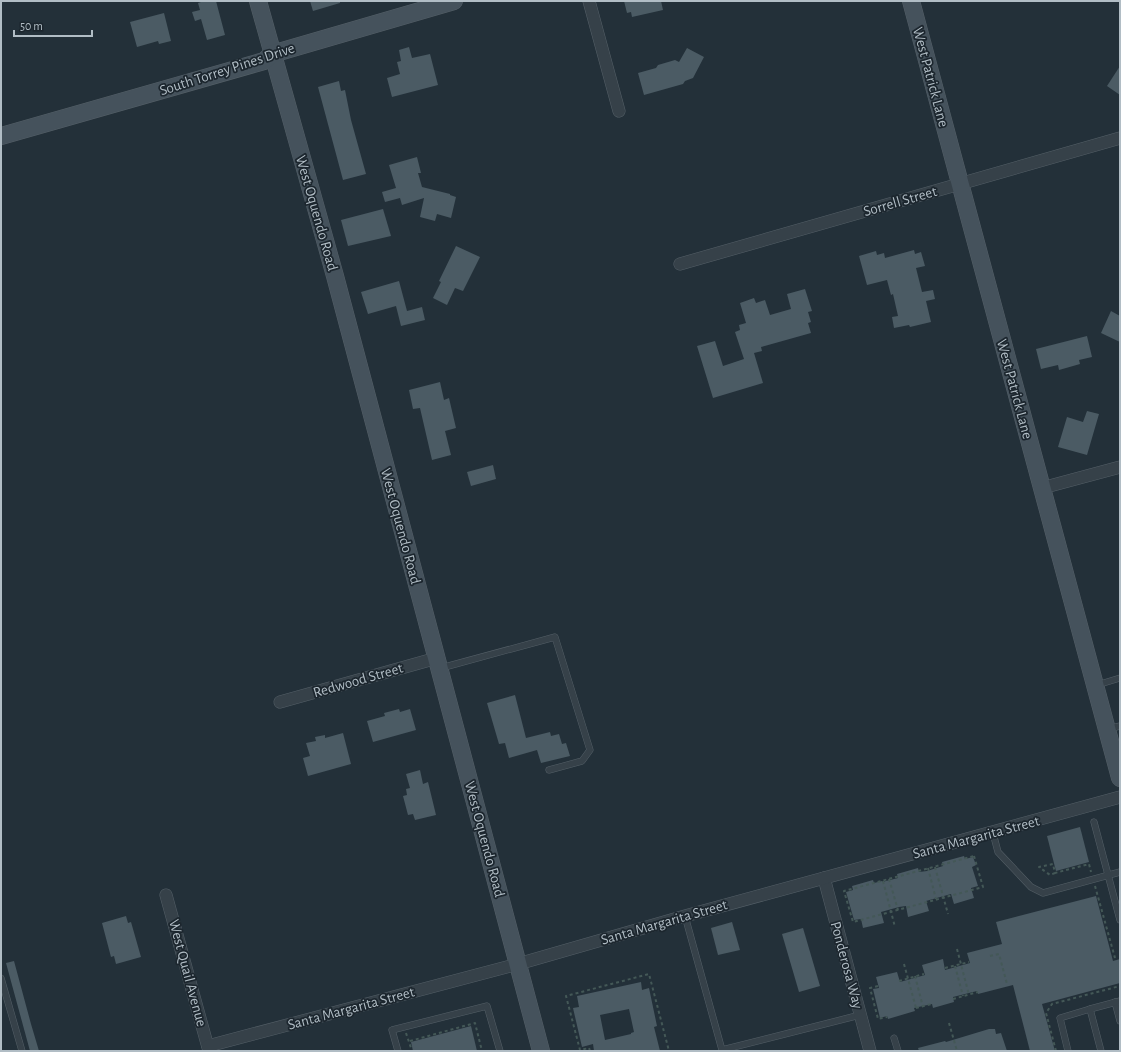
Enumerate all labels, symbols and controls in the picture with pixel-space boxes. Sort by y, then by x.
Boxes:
scale bar [14,12,92,38]
text: 50 m [20,20,43,32]
street label: West Patrick Lane [910,26,951,129]
street label: South Torrey Pines Drive [158,40,297,98]
street label: West Oquendo Road [293,154,340,273]
street label: Sorrell Street [862,184,939,219]
street label: West Patrick Lane [994,338,1035,441]
street label: West Oquendo Road [378,467,423,586]
street label: Redwood Street [312,660,405,700]
street label: West Oquendo Road [462,780,507,899]
street label: Santa Margarita Street [911,813,1041,862]
street label: Santa Margarita Street [599,897,729,948]
street label: West Quail Avenue [166,918,209,1028]
street label: Ponderosa Way [828,920,866,1011]
street label: Santa Margarita Street [286,984,416,1033]

